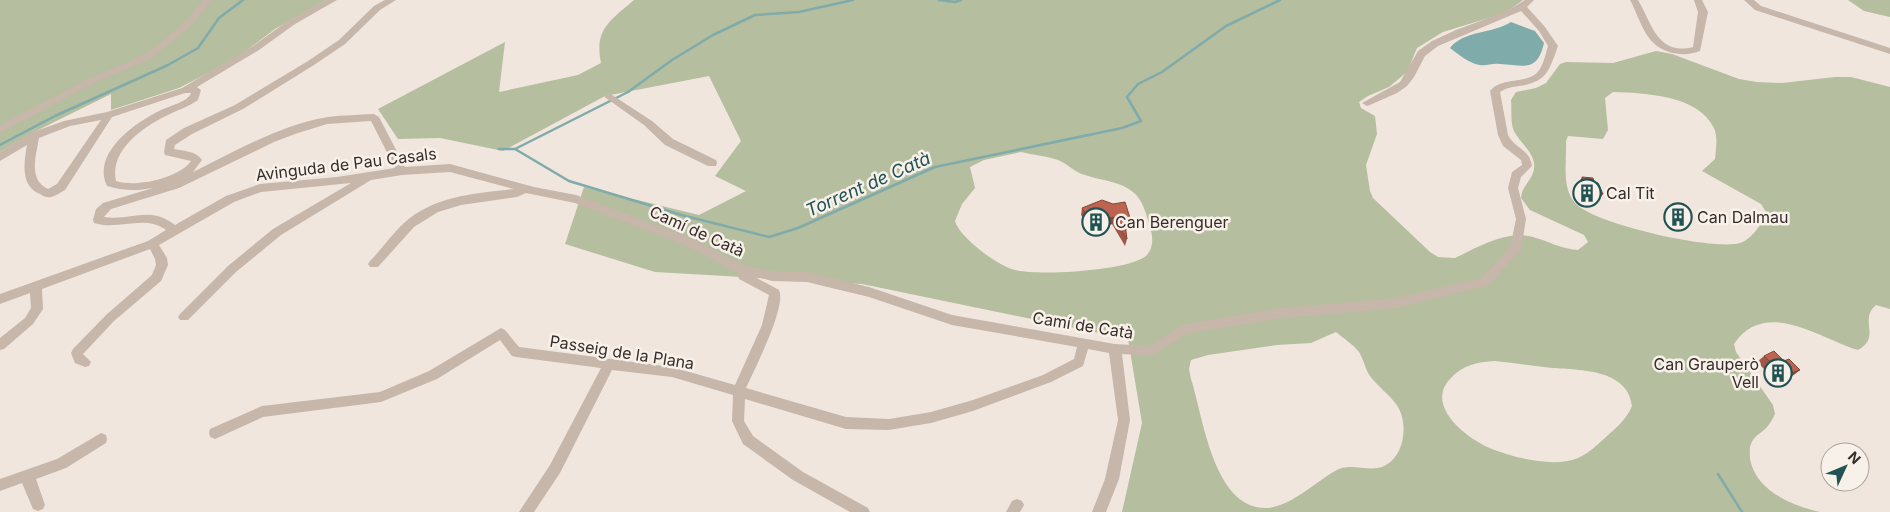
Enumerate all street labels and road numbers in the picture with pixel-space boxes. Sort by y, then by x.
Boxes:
street label: Avinguda de Pau Casals [254,143,438,185]
street label: Camí de Catà [646,201,748,261]
street label: Camí de Catà [1031,307,1135,343]
street label: Passeig de la Plana [548,331,696,373]

